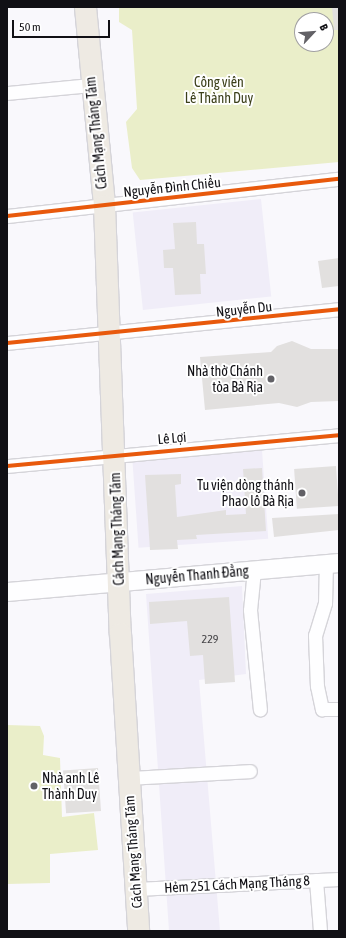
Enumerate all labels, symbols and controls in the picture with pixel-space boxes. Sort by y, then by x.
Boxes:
scale bar [14,12,112,38]
north arrow [294,12,334,52]
text: 50 m [19,20,41,34]
text: B [317,22,330,32]
park label: Công viên Lê Thành Duy [185,74,253,106]
street label: Cách Mạng Tháng Tám [82,76,110,190]
street label: Nguyễn Đình Chiểu [123,174,221,200]
street label: Nguyễn Du [215,298,273,320]
place label: Nhà thờ Chánh tòa Bà Rịa [187,363,263,396]
marker: Nhà thờ Chánh tòa Bà Rịa [266,374,276,384]
street label: Lê Lợi [157,428,187,448]
street label: Cách Mạng Tháng Tám [107,472,127,586]
place label: Tu viện dòng thánh Phao lô Bà Rịa [197,477,294,510]
marker: Tu viện dòng thánh Phao lô Bà Rịa [297,488,307,498]
street label: Nguyễn Thanh Đằng [145,562,249,588]
house number: 229 [202,633,218,647]
place label: Nhà anh Lê Thành Duy [42,770,99,802]
marker: Nhà anh Lê Thành Duy [29,781,39,791]
street label: Cách Mạng Tháng Tám [121,795,145,909]
street label: Hẻm 251 Cách Mạng Tháng 8 [164,872,310,896]

